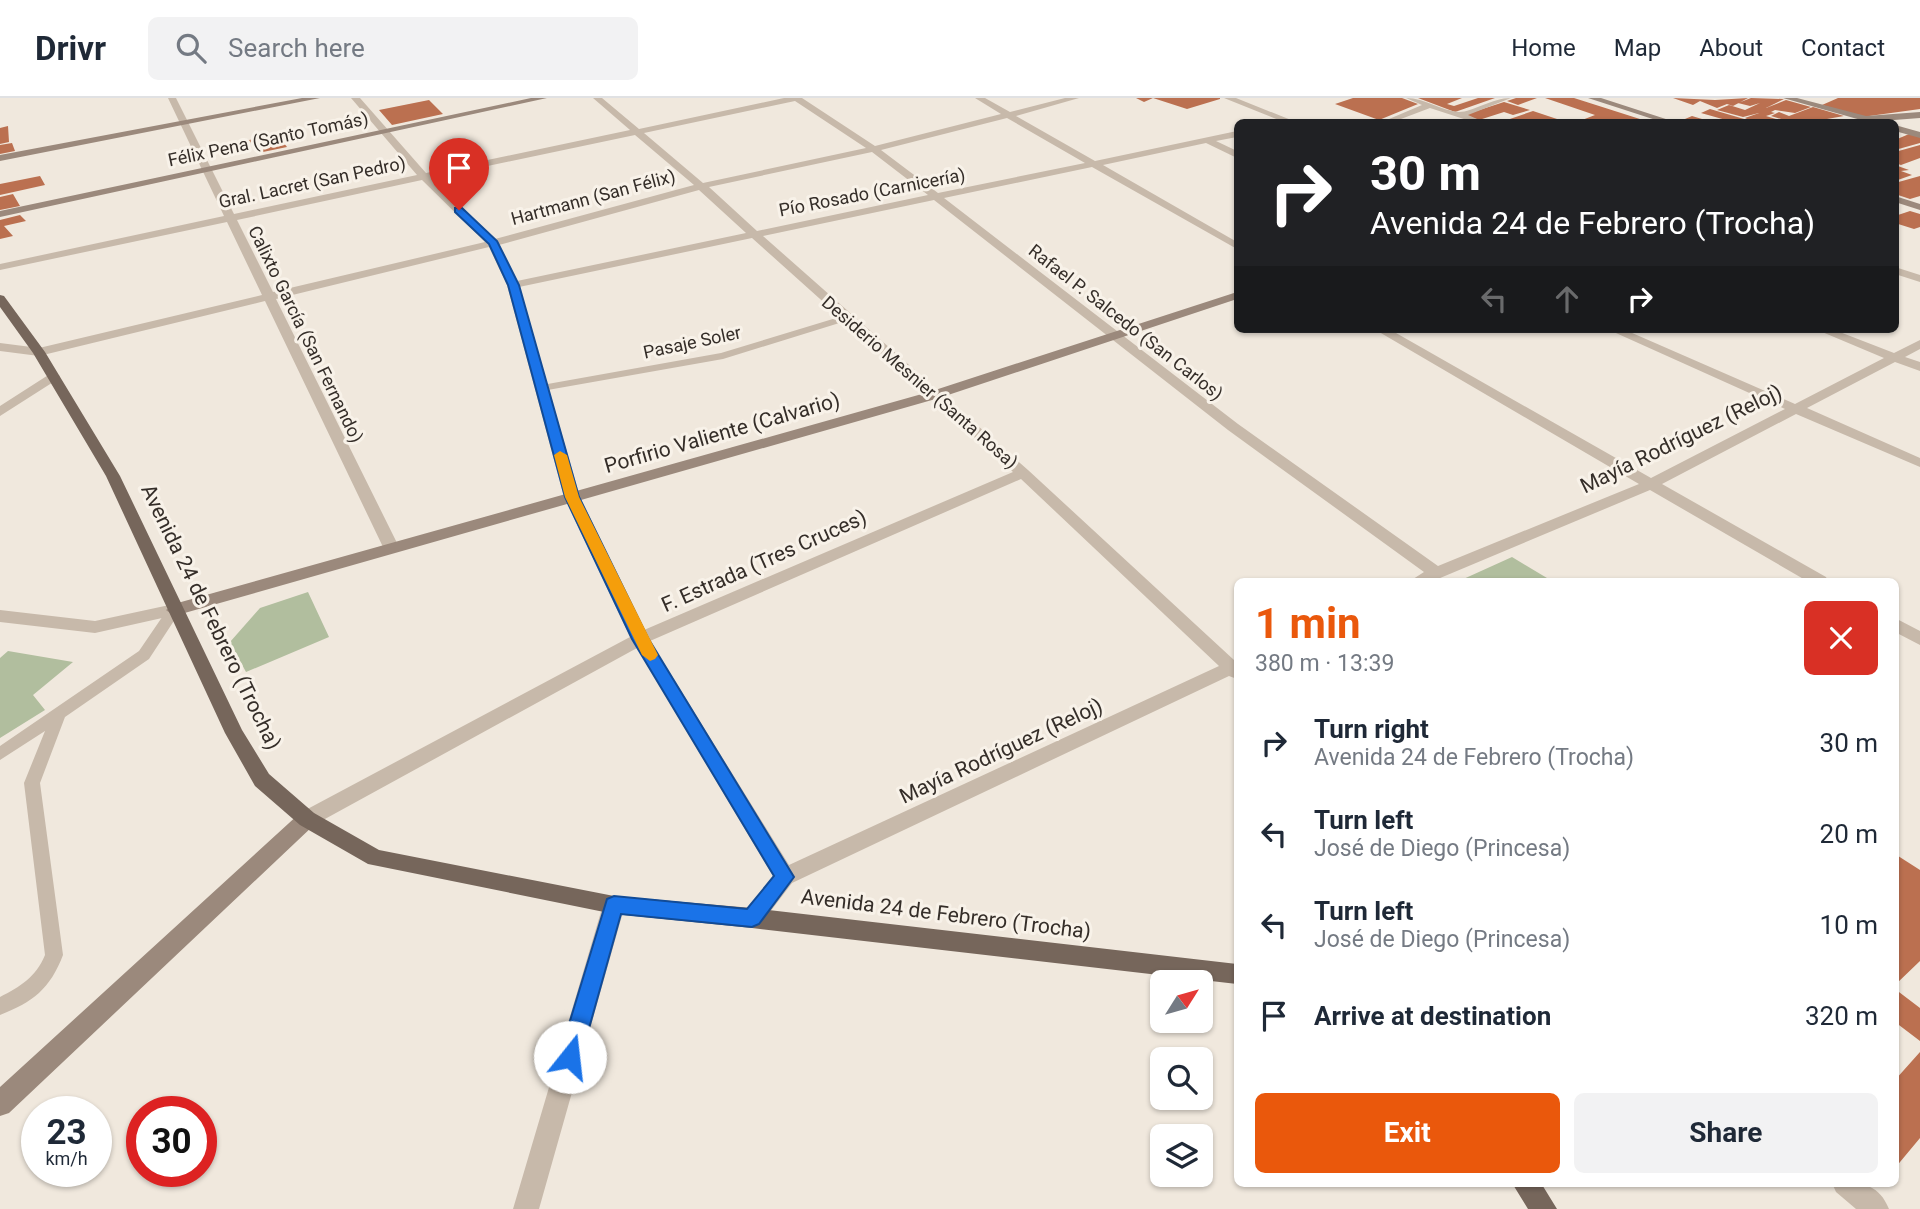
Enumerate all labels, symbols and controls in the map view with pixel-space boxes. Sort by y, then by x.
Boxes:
search box [148,17,638,80]
text: Drivr [35,29,106,68]
icon: search [172,29,210,67]
text: Search here [228,33,365,63]
text: Home [1511,34,1576,62]
text: Map [1614,34,1661,62]
text: About [1699,34,1763,62]
text: Contact [1801,34,1885,62]
street label: Félix Pena (Santo Tomás) [166,107,370,171]
pin [429,138,489,210]
text: 30 m [1370,145,1481,202]
icon: right [1255,147,1346,238]
icon: arrive [440,149,478,187]
street label: Gral. Lacret (San Pedro) [217,152,408,213]
street label: Pío Rosado (Carnicería) [777,164,967,221]
street label: Hartmann (San Félix) [509,165,678,230]
text: Avenida 24 de Febrero (Trocha) [1370,204,1815,242]
street label: Calixto García (San Fernando) [243,222,368,446]
street label: Rafael P. Salcedo (San Carlos) [1024,240,1227,405]
icon: left [1475,280,1513,318]
icon: ahead [1548,280,1586,318]
icon: right [1621,280,1659,318]
street label: Desiderio Mesnier (Santa Rosa) [817,291,1022,473]
street label: Pasaje Soler [641,321,743,363]
street label: Mayía Rodríguez (Reloj) [1576,380,1786,498]
street label: Porfirio Valiente (Calvario) [601,388,843,478]
street label: Avenida 24 de Febrero (Trocha) [136,480,286,754]
street label: F. Estrada (Tres Cruces) [658,505,870,617]
text: 1 min [1255,599,1361,648]
button: close [1804,601,1878,675]
text: 380 m · 13:39 [1255,650,1394,677]
street label: Mayía Rodríguez (Reloj) [896,693,1106,809]
text: Turn right [1314,714,1429,744]
icon: right [1255,724,1293,762]
text: 30 m [1820,728,1878,758]
text: Avenida 24 de Febrero (Trocha) [1314,744,1634,771]
text: Turn left [1314,805,1413,835]
icon: left [1255,815,1293,853]
text: 20 m [1820,819,1878,849]
text: José de Diego (Princesa) [1314,835,1570,862]
street label: Avenida 24 de Febrero (Trocha) [800,884,1092,944]
text: Turn left [1314,896,1413,926]
icon: left [1255,906,1293,944]
text: 10 m [1820,910,1878,940]
text: José de Diego (Princesa) [1314,926,1570,953]
north arrow [1150,970,1213,1032]
map controls [1150,970,1213,1187]
icon: arrive [1255,997,1293,1035]
text: Arrive at destination [1314,1001,1551,1031]
text: 320 m [1805,1001,1878,1031]
position arrow [533,1020,607,1094]
button: search [1150,1047,1213,1110]
button: Exit [1255,1093,1560,1173]
button: Share [1574,1093,1878,1173]
speed limit sign: 30 [126,1096,217,1187]
text: 23 [46,1112,87,1153]
button: layers [1150,1124,1213,1187]
text: km/h [45,1148,88,1169]

